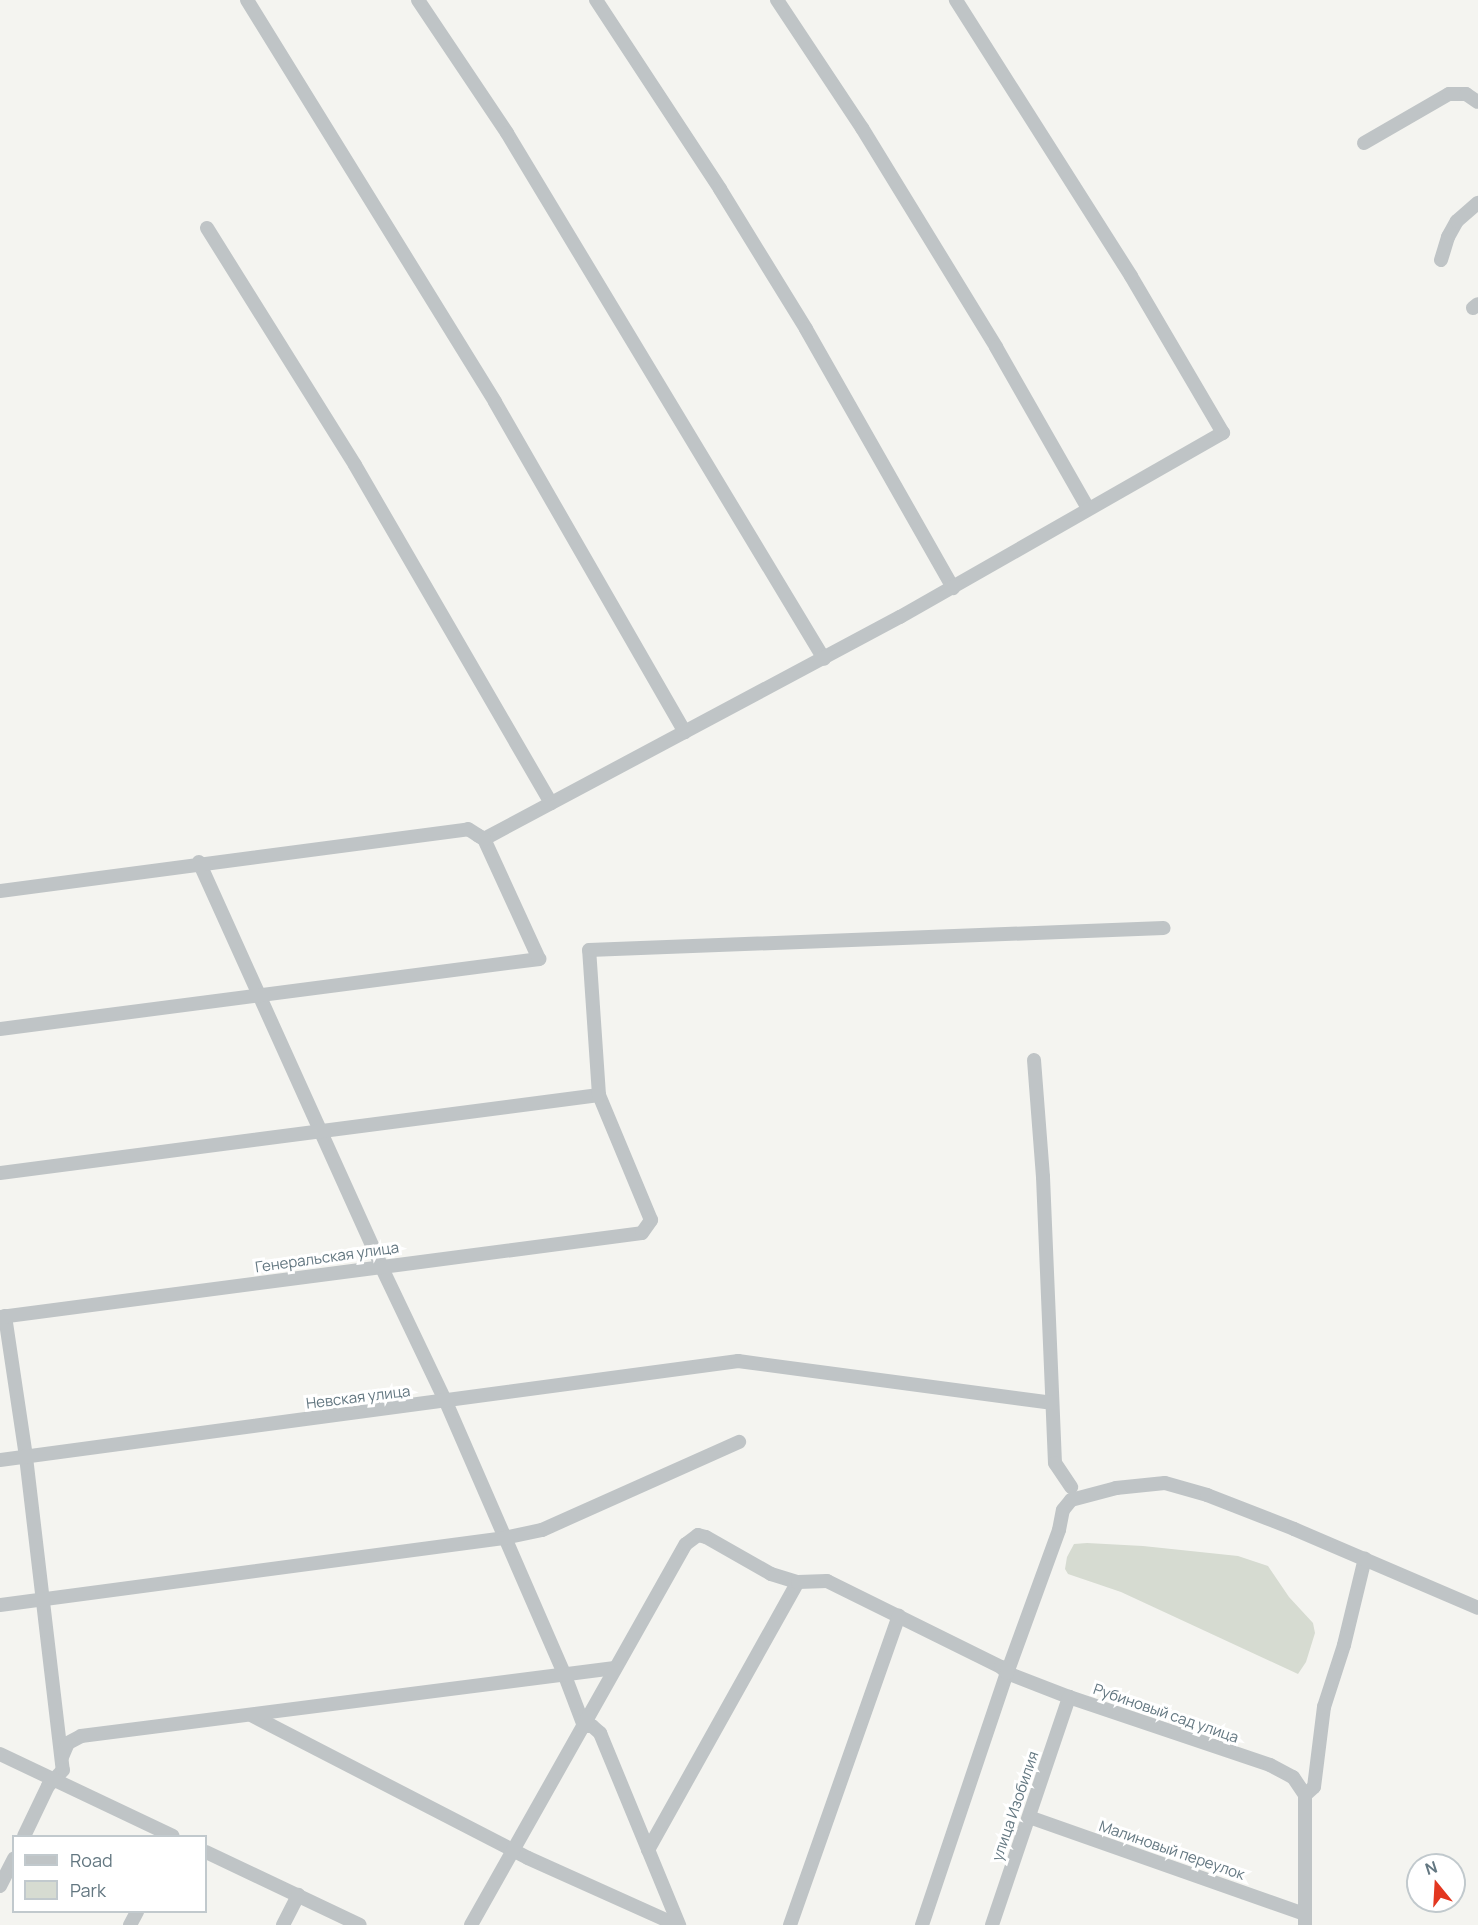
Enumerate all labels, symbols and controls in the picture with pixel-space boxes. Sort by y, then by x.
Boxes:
street label: Генеральская улица [254,1238,400,1276]
street label: Невская улица [305,1382,411,1412]
street label: Рубиновый сад улица [1091,1680,1241,1746]
street label: улица Изобилия [988,1749,1042,1863]
street label: Малиновый переулок [1097,1817,1247,1883]
legend [12,1835,207,1913]
text: Road [70,1848,113,1872]
north arrow [1406,1853,1466,1913]
text: N [1422,1856,1440,1880]
text: Park [70,1878,106,1902]

